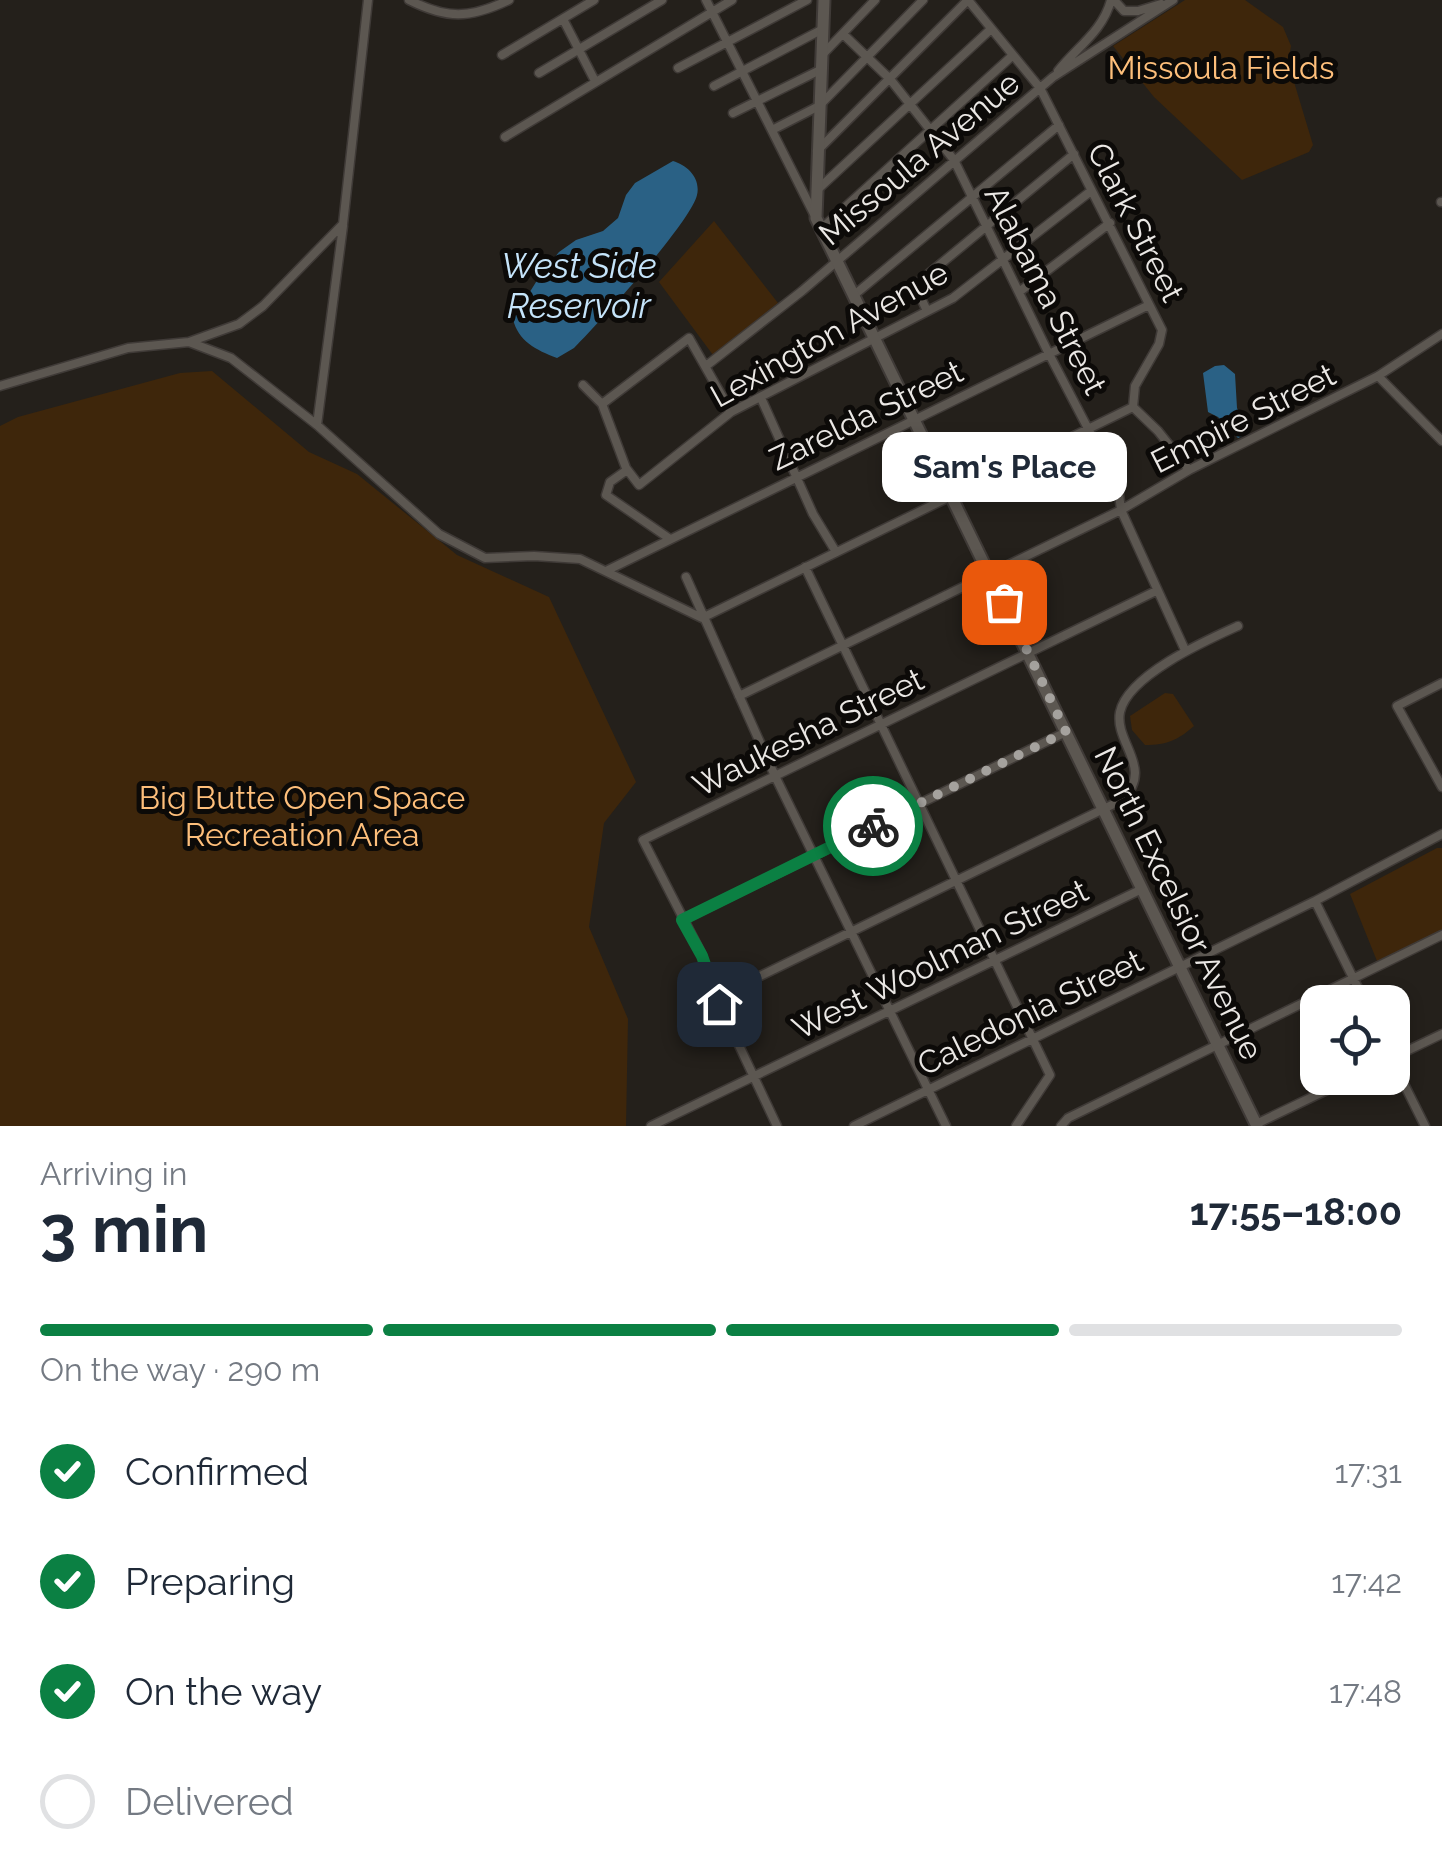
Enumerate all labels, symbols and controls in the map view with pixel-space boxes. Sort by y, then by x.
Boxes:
park label: Missoula Fields [1108,49,1334,86]
street label: Missoula Avenue [812,64,1026,252]
street label: Clark Street [1080,136,1192,308]
street label: Alabama Street [978,180,1115,401]
water label: West Side Reservoir [501,245,657,326]
street label: Lexington Avenue [704,253,954,415]
street label: Zarelda Street [764,352,969,478]
street label: Empire Street [1145,356,1342,480]
callout: Sam's Place [882,432,1126,502]
text: Sam's Place [913,448,1096,485]
pin [962,560,1047,645]
icon: bag [977,575,1032,630]
street label: Waukesha Street [687,660,929,804]
street label: North Excelsior Avenue [1087,741,1271,1065]
courier [823,776,923,876]
park label: Big Butte Open Space Recreation Area [139,779,465,853]
icon: bike [846,799,901,854]
street label: West Woolman Street [786,871,1094,1047]
street label: Caledonia Street [911,941,1149,1082]
pin [677,962,762,1047]
icon: home [692,977,747,1032]
map controls [1300,985,1410,1095]
button: locate [1300,985,1410,1095]
text: Arriving in [40,1155,187,1192]
text: 17:55–18:00 [1190,1189,1402,1234]
text: 3 min [40,1191,208,1267]
text: On the way · 290 m [40,1351,320,1388]
icon: check [40,1444,95,1499]
text: Confirmed [125,1449,309,1494]
text: 17:31 [1335,1453,1402,1490]
icon: check [40,1554,95,1609]
text: Preparing [125,1559,295,1604]
text: 17:42 [1331,1563,1402,1600]
icon: check [40,1664,95,1719]
text: On the way [125,1669,322,1714]
text: 17:48 [1329,1673,1402,1710]
text: Delivered [125,1779,294,1824]

